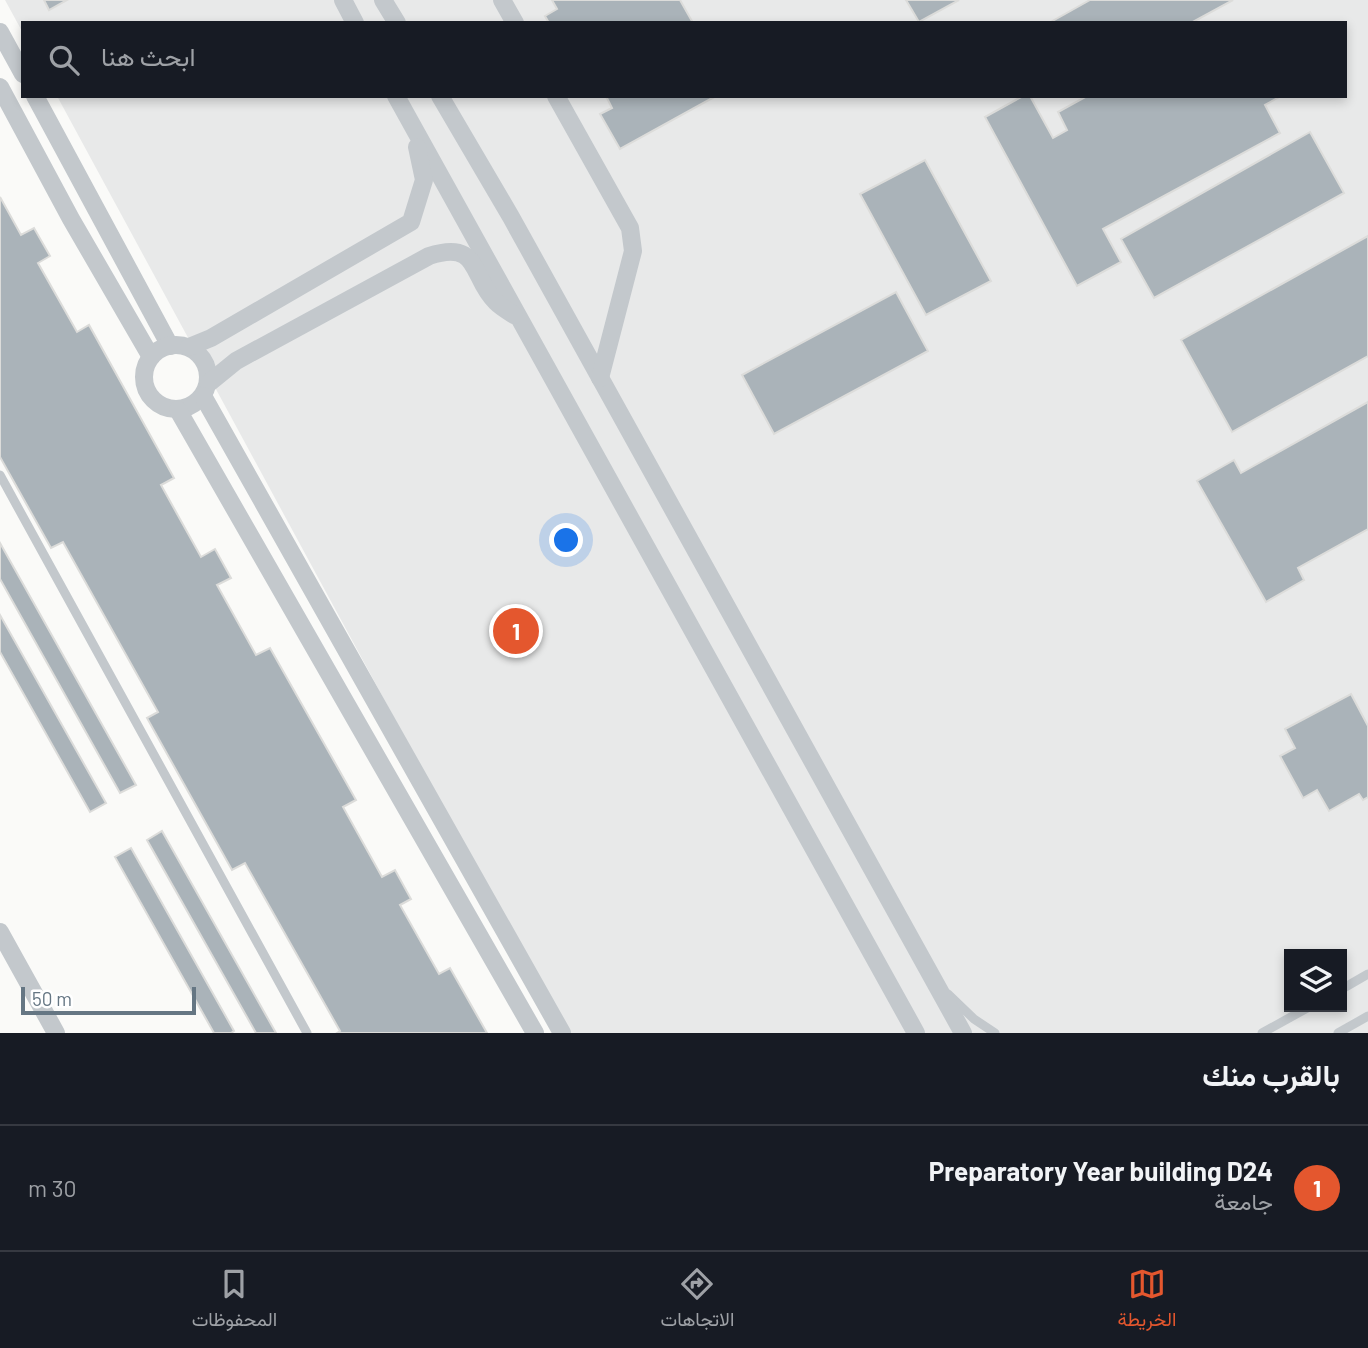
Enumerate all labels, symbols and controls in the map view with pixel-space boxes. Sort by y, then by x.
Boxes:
search box [21,21,1347,98]
text: ابحث هنا [101,40,195,71]
icon: search [45,41,83,79]
your location [549,523,583,557]
pin: 1 [493,605,539,657]
map controls [1284,949,1347,1012]
button: layers [1284,949,1347,1012]
scale bar [21,984,196,1016]
text: 50 m [32,987,72,1010]
text: بالقرب منك [1202,1056,1340,1092]
text: Preparatory Year building D24 [929,1155,1273,1186]
text: 30 m [28,1174,76,1202]
text: 1 [1313,1174,1321,1202]
text: جامعة [1214,1187,1273,1215]
tab: المحفوظات [192,1265,277,1336]
tab: الاتجاهات [661,1265,734,1336]
tab: الخريطة [1118,1265,1176,1336]

